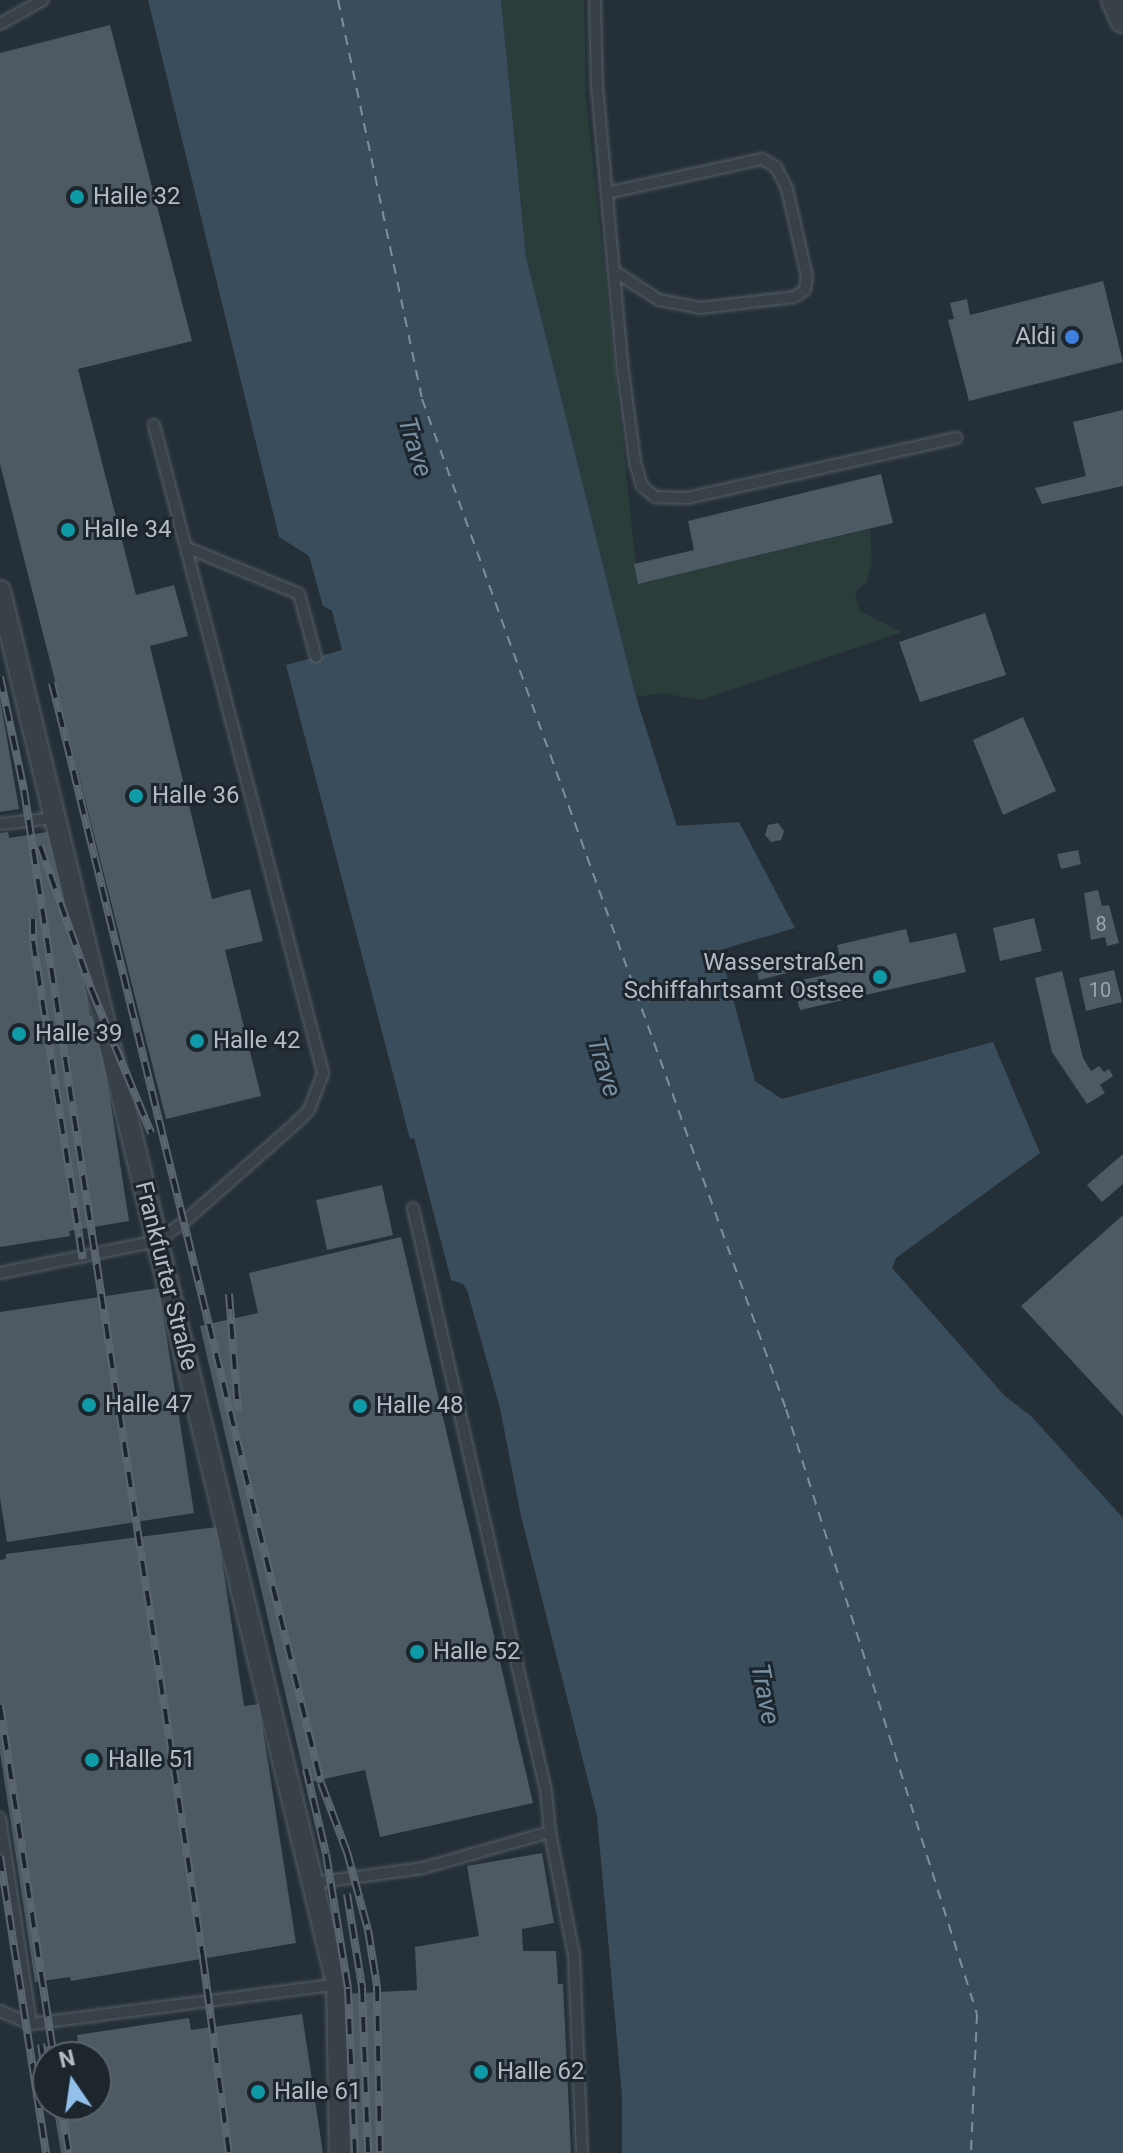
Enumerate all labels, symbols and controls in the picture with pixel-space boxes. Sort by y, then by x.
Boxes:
place label: Halle 32 [93,183,181,211]
marker: Halle 32 [68,188,86,206]
place label: Aldi [1015,323,1056,351]
marker: Aldi [1063,328,1081,346]
water label: Trave [391,413,439,481]
place label: Halle 34 [84,516,172,544]
marker: Halle 34 [59,521,77,539]
place label: Halle 36 [152,782,240,810]
marker: Halle 36 [127,787,145,805]
house number: 8 [1095,912,1107,936]
place label: Wasserstraßen Schiffahrtsamt Ostsee [624,949,864,1005]
marker: Wasserstraßen Schiffahrtsamt Ostsee [871,968,889,986]
house number: 10 [1089,978,1111,1002]
place label: Halle 39 [35,1020,123,1048]
marker: Halle 39 [10,1025,28,1043]
place label: Halle 42 [213,1027,301,1055]
marker: Halle 42 [188,1032,206,1050]
water label: Trave [580,1033,628,1101]
street label: Frankfurter Straße [129,1178,203,1374]
place label: Halle 47 [105,1391,193,1419]
place label: Halle 48 [376,1392,464,1420]
marker: Halle 47 [80,1396,98,1414]
marker: Halle 48 [351,1397,369,1415]
place label: Halle 52 [433,1638,521,1666]
marker: Halle 52 [408,1643,426,1661]
water label: Trave [744,1661,786,1727]
place label: Halle 51 [108,1746,196,1774]
marker: Halle 51 [83,1751,101,1769]
north arrow [32,2041,112,2121]
text: N [57,2045,77,2073]
place label: Halle 62 [497,2058,585,2086]
marker: Halle 62 [472,2063,490,2081]
place label: Halle 61 [274,2078,362,2106]
marker: Halle 61 [249,2083,267,2101]

